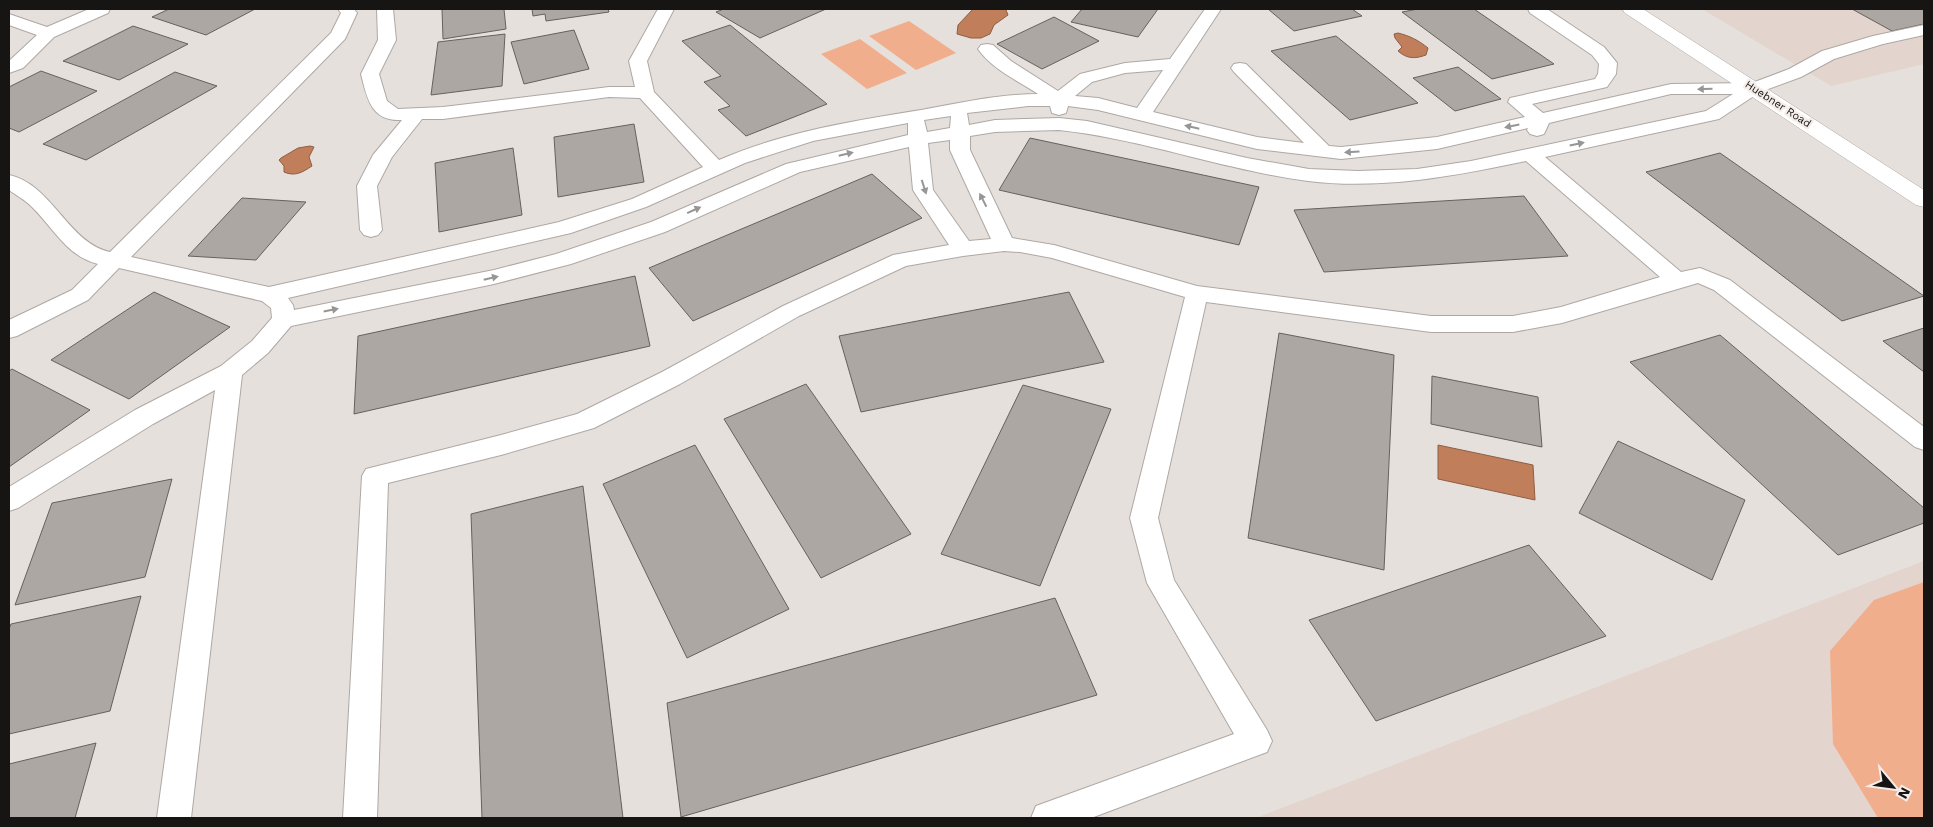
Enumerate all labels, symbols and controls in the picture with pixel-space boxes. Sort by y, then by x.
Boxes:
street label: Huebner Road [1743,78,1813,130]
one-way arrow [1697,85,1713,93]
one-way arrow [1504,122,1520,130]
one-way arrow [1184,123,1199,131]
one-way arrow [1570,140,1585,148]
one-way arrow [1344,148,1360,156]
one-way arrow [839,150,854,158]
one-way arrow [920,180,928,195]
one-way arrow [979,193,987,207]
one-way arrow [687,206,701,214]
one-way arrow [483,274,498,282]
one-way arrow [324,306,339,314]
north arrow [1868,762,1918,812]
text: N [1895,785,1914,802]

